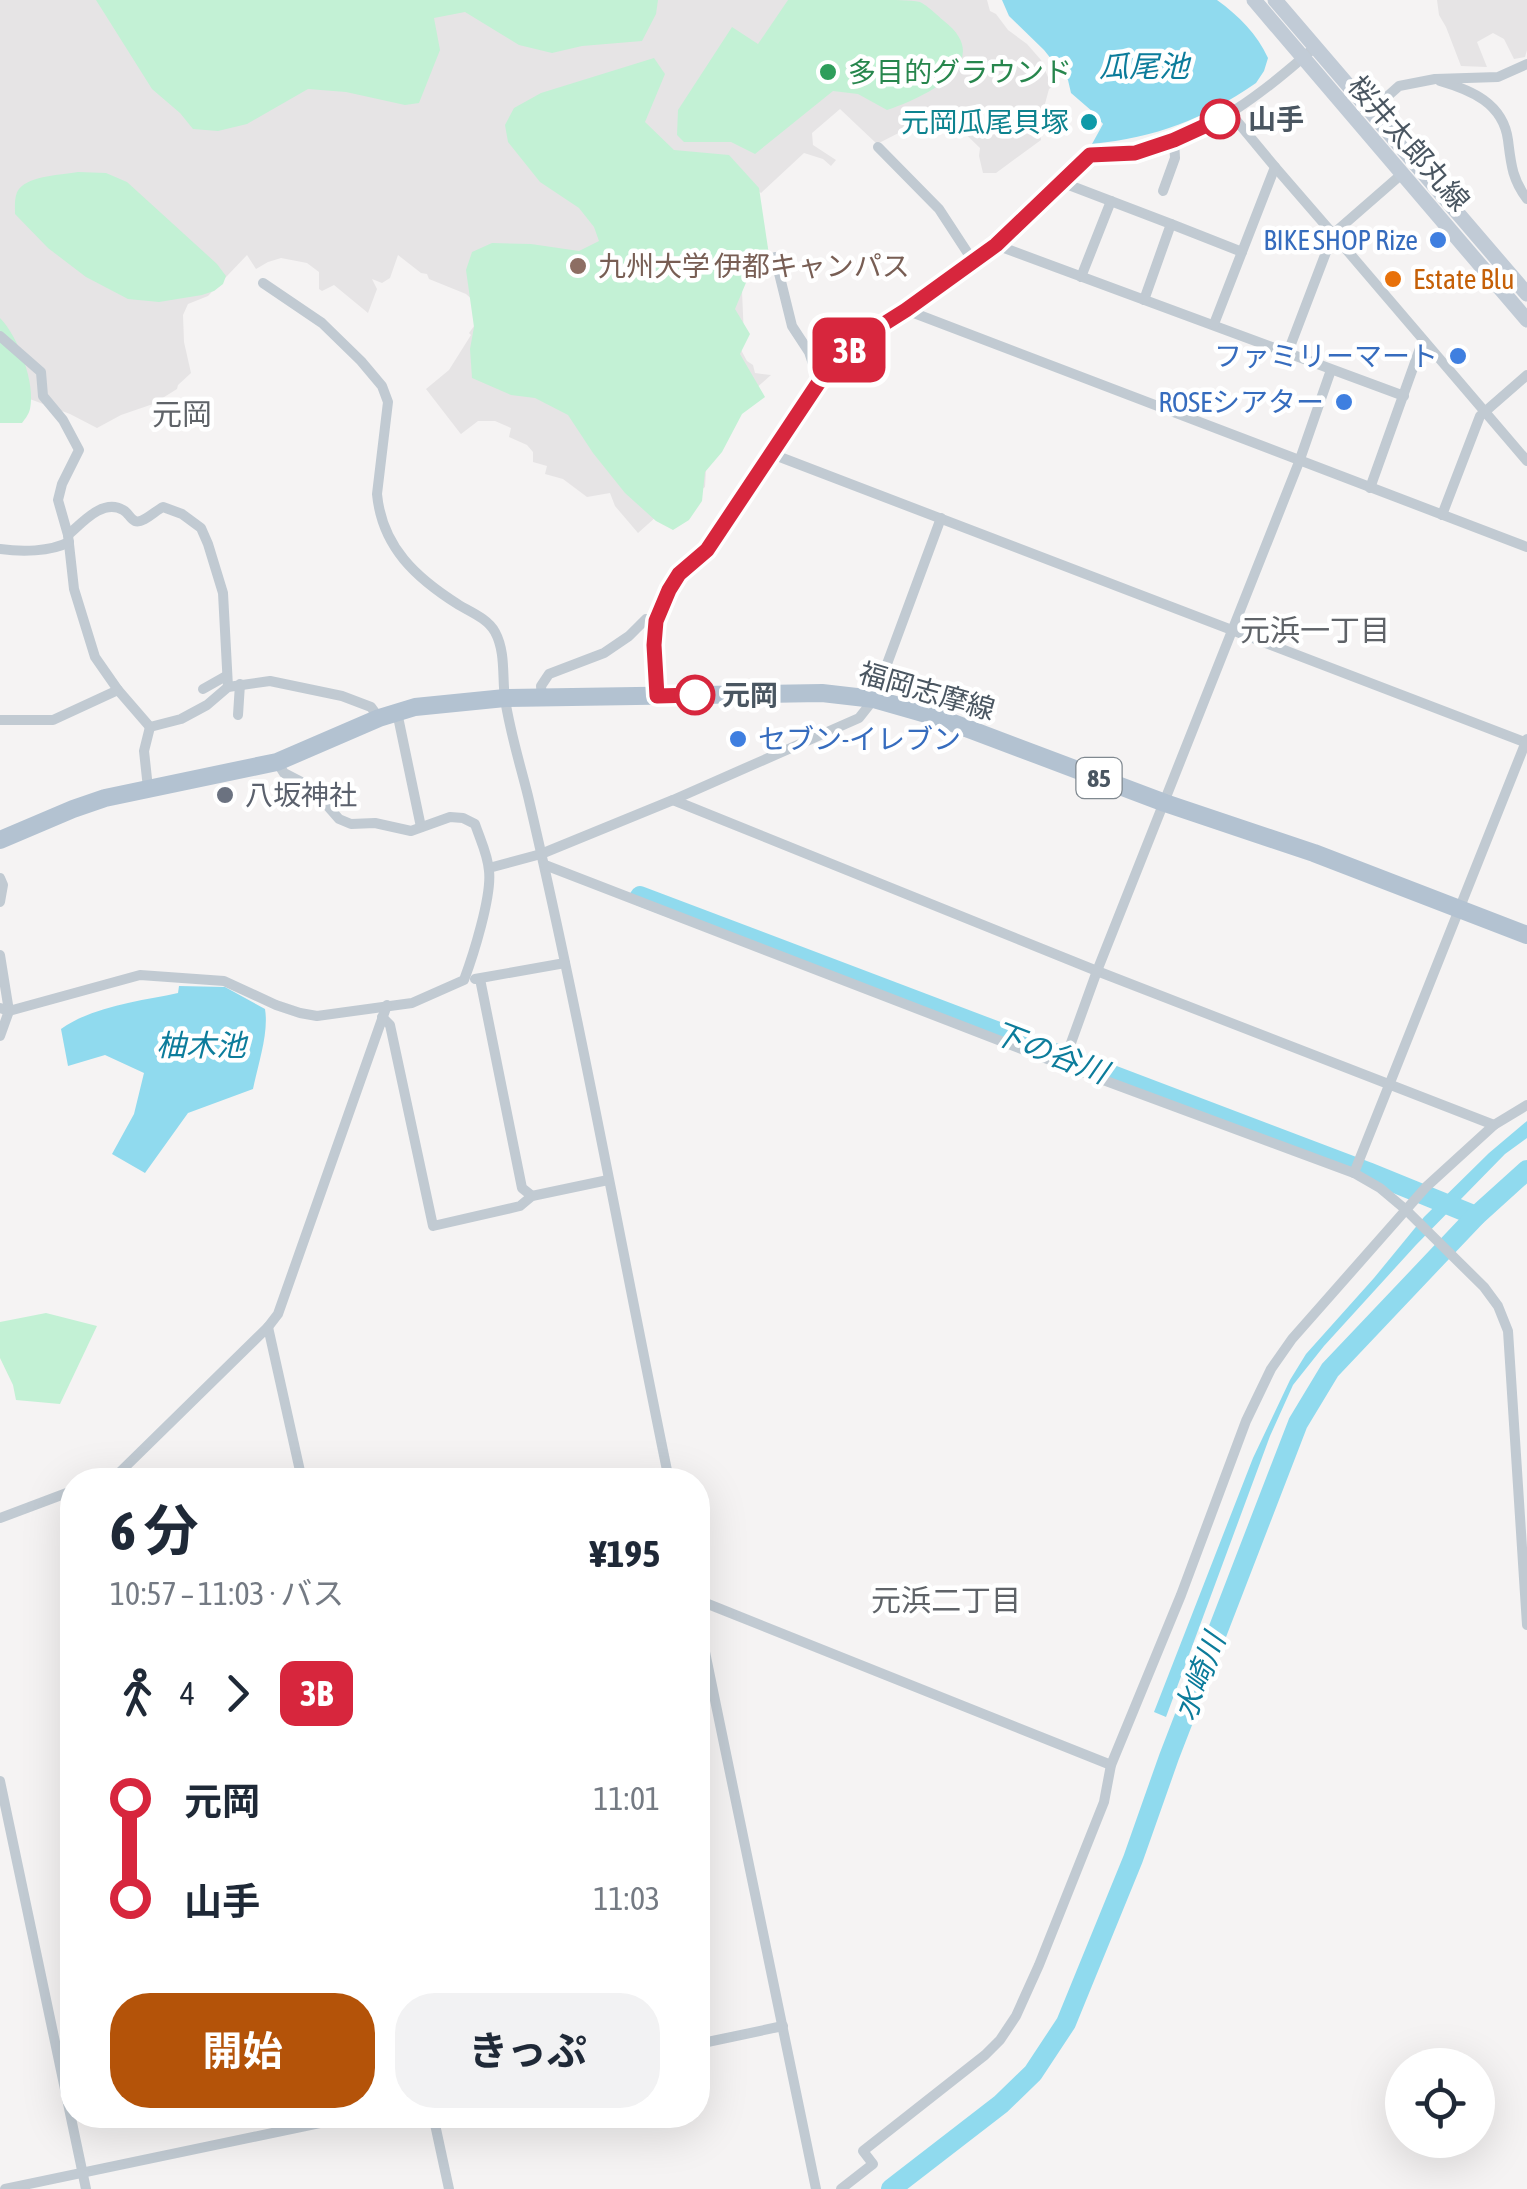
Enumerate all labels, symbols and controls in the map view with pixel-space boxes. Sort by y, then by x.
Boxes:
water label: 瓜尾池 [1099,49,1192,83]
place label: 多目的グラウンド [848,56,1072,88]
marker: 多目的グラウンド [817,61,839,83]
street label: 桜井太郎丸線 [1342,69,1476,217]
marker: 山手 [1201,100,1239,138]
place label: 山手 [1248,103,1304,135]
place label: 元岡瓜尾貝塚 [901,106,1069,138]
marker: 元岡瓜尾貝塚 [1078,111,1100,133]
place label: BIKE SHOP Rize [1263,224,1418,256]
marker: BIKE SHOP Rize [1427,229,1449,251]
place label: 九州大学 伊都キャンパス [598,250,910,282]
marker: 九州大学 伊都キャンパス [567,255,589,277]
place label: Estate Blu [1413,263,1514,295]
marker: Estate Blu [1382,268,1404,290]
line badge: 3B [804,318,894,382]
text: 3B [832,330,866,370]
place label: ファミリーマート [1214,340,1438,372]
marker: ファミリーマート [1447,345,1469,367]
place label: ROSEシアター [1158,386,1324,418]
marker: ROSEシアター [1333,391,1355,413]
district label: 元岡 [152,397,212,431]
district label: 元浜一丁目 [1240,613,1390,647]
street label: 福岡志摩線 [855,656,999,726]
marker: 元岡 [676,676,714,714]
place label: 元岡 [722,679,778,711]
place label: セブン-イレブン [758,723,961,755]
marker: セブン-イレブン [727,728,749,750]
road number: 85 [1076,758,1122,798]
place label: 八坂神社 [245,779,357,811]
marker: 八坂神社 [214,784,236,806]
water label: 下の谷川 [988,1015,1115,1091]
water label: 柚木池 [156,1028,249,1062]
text: 6 分 [110,1499,198,1562]
text: ¥195 [590,1532,660,1575]
text: 10:57 – 11:03 · バス [110,1575,344,1612]
district label: 元浜二丁目 [871,1583,1021,1617]
water label: 水崎川 [1167,1626,1232,1725]
icon: walk [110,1666,165,1721]
icon: forward [210,1666,265,1721]
text: 3B [300,1673,333,1713]
text: 4 [180,1675,195,1712]
text: 元岡 [184,1780,260,1823]
text: 11:01 [594,1780,660,1817]
text: 山手 [184,1880,260,1923]
text: 11:03 [594,1880,660,1917]
button: 開始 [110,1993,375,2108]
button: きっぷ [395,1993,660,2108]
map controls [1385,2048,1495,2158]
button: locate [1385,2048,1495,2158]

